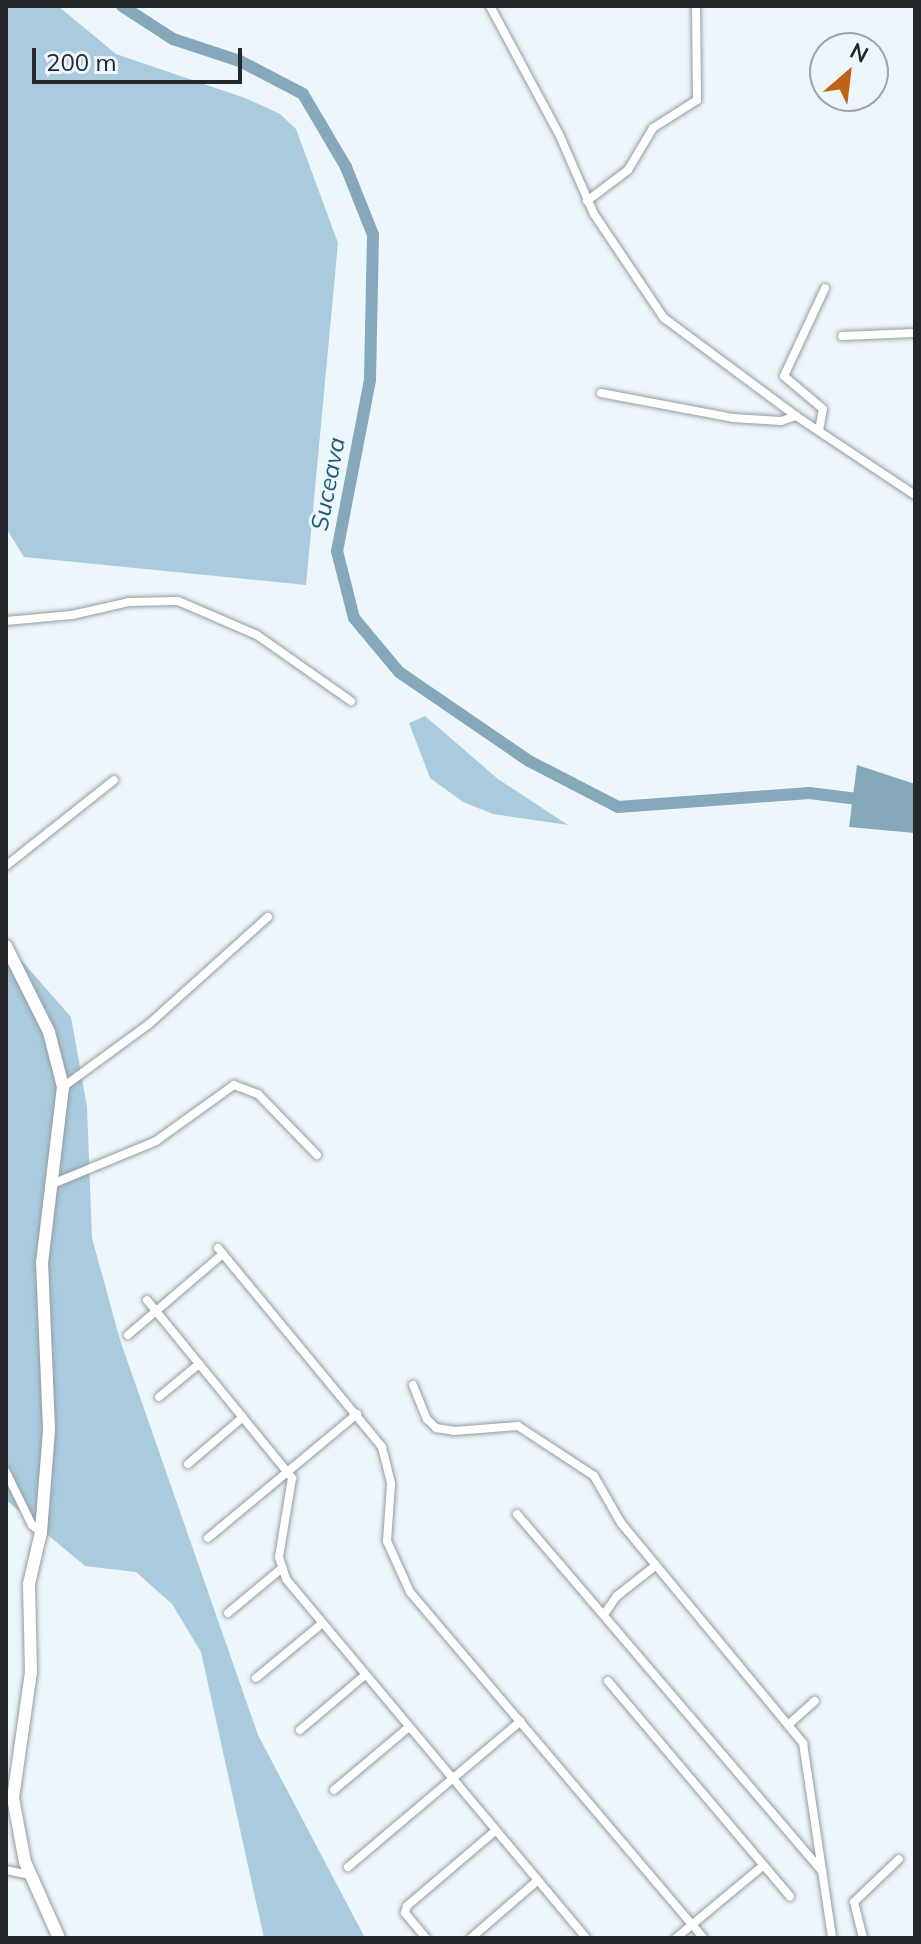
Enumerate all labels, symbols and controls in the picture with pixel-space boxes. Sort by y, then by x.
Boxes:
scale bar [36,32,246,82]
north arrow [809,32,889,112]
text: N [845,36,873,69]
text: 200 m [46,47,117,77]
water label: Suceava [305,435,351,533]

